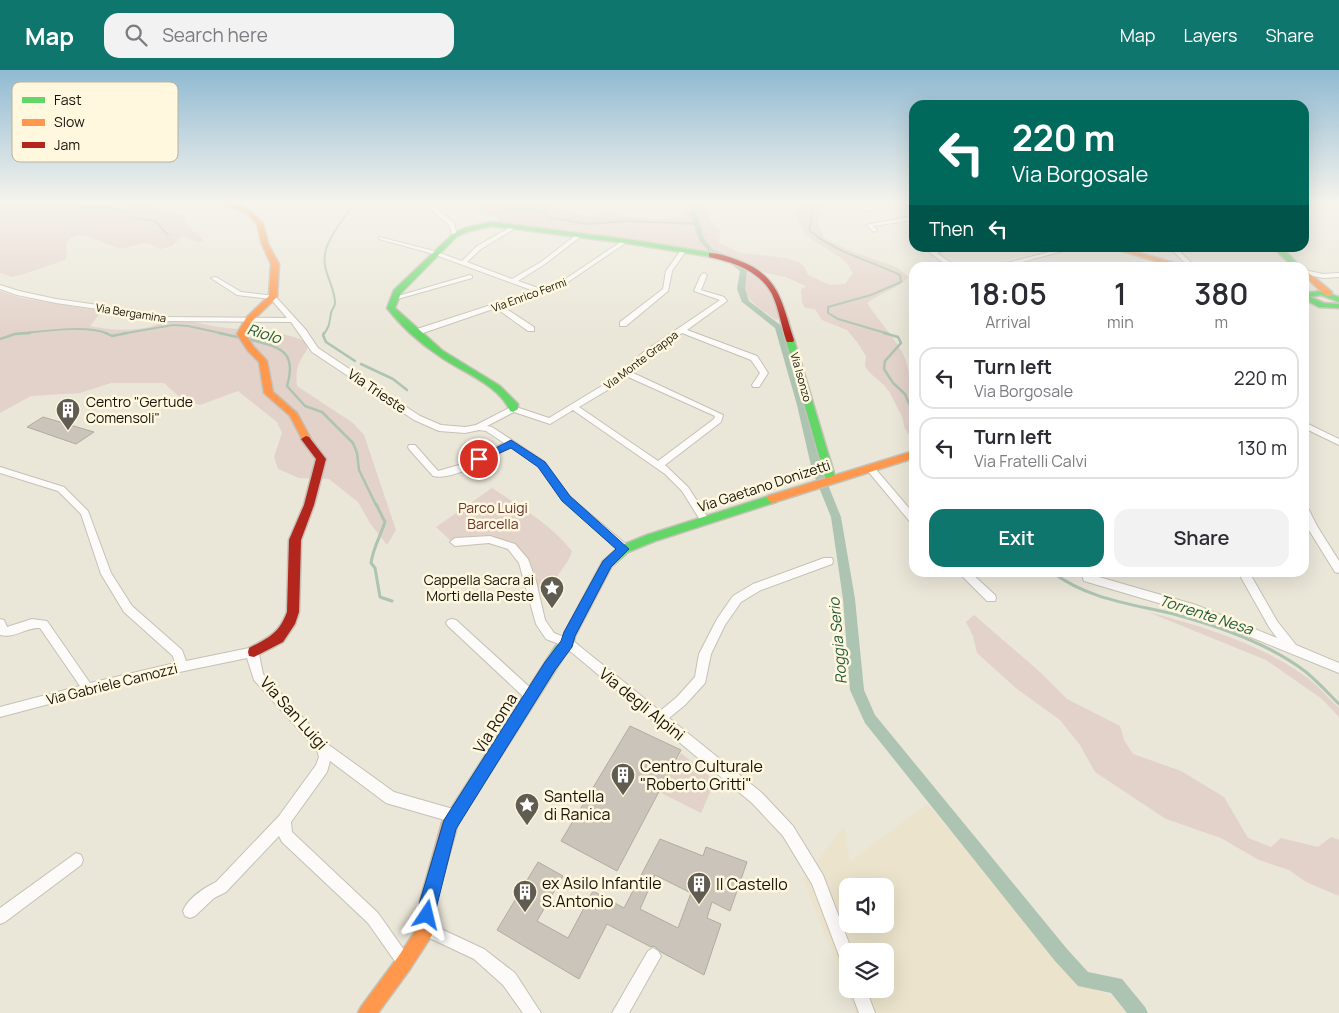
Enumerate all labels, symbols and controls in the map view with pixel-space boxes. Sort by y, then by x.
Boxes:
search box [104,13,454,58]
text: Map [25,19,74,52]
icon: search [122,21,150,49]
text: Search here [162,22,268,48]
text: Map [1120,23,1155,47]
text: Layers [1183,23,1237,47]
text: Share [1265,23,1314,47]
legend [12,82,178,162]
text: Fast [54,90,82,109]
text: Slow [54,112,85,131]
text: 220 m [1012,114,1115,162]
icon: left [929,120,994,185]
text: Jam [54,135,80,154]
text: Via Borgosale [1012,159,1148,189]
icon: left [984,215,1012,243]
text: Then [929,216,974,242]
text: 18:05 [969,273,1047,314]
text: 1 [1114,273,1127,314]
text: 380 [1194,273,1249,314]
street label: Via Enrico Fermi [489,274,568,315]
street label: Via Bergamina [95,300,168,325]
text: Arrival [985,311,1031,333]
text: min [1107,311,1134,333]
text: m [1215,311,1228,333]
water label: Riolo [245,318,285,349]
street label: Via Monte Grappa [601,327,681,392]
street label: Via Isonzo [787,350,816,404]
text: Turn left [974,354,1052,380]
street label: Via Trieste [344,364,410,417]
icon: left [931,364,959,392]
text: 220 m [1234,365,1287,391]
text: Via Borgosale [974,380,1073,402]
place label: Centro "Gertude Comensoli" [86,392,193,427]
building icon: Centro "Gertude Comensoli" [55,397,81,431]
text: Turn left [974,424,1052,450]
icon: left [931,434,959,462]
text: 130 m [1238,435,1287,461]
pin [458,438,500,480]
icon: arrive [465,445,493,473]
text: Via Fratelli Calvi [974,450,1087,472]
street label: Via Gaetano Donizetti [695,455,833,516]
park label: Parco Luigi Barcella [458,498,528,533]
button: Exit [929,509,1104,567]
button: Share [1114,509,1289,567]
place label: Cappella Sacra ai Morti della Peste [424,570,534,605]
place icon: Cappella Sacra ai Morti della Peste [539,575,565,609]
water label: Torrente Nesa [1157,589,1256,640]
water label: Roggia Serio [823,596,852,685]
street label: Via Gabriele Camozzi [44,658,179,709]
street label: Via degli Alpini [594,663,690,745]
street label: Via San Luigi [255,672,333,754]
street label: Via Roma [468,689,522,757]
place label: Centro Culturale "Roberto Gritti" [640,755,763,795]
building icon: Centro Culturale "Roberto Gritti" [610,762,636,796]
place label: Santella di Ranica [544,785,610,825]
place icon: Santella di Ranica [514,792,540,826]
building icon: Il Castello [686,871,712,905]
place label: ex Asilo Infantile S.Antonio [542,872,662,912]
place label: Il Castello [716,873,788,895]
map controls [839,878,894,998]
button: sound [839,878,894,933]
building icon: ex Asilo Infantile S.Antonio [512,879,538,913]
position arrow [400,888,452,940]
button: layers [839,943,894,998]

